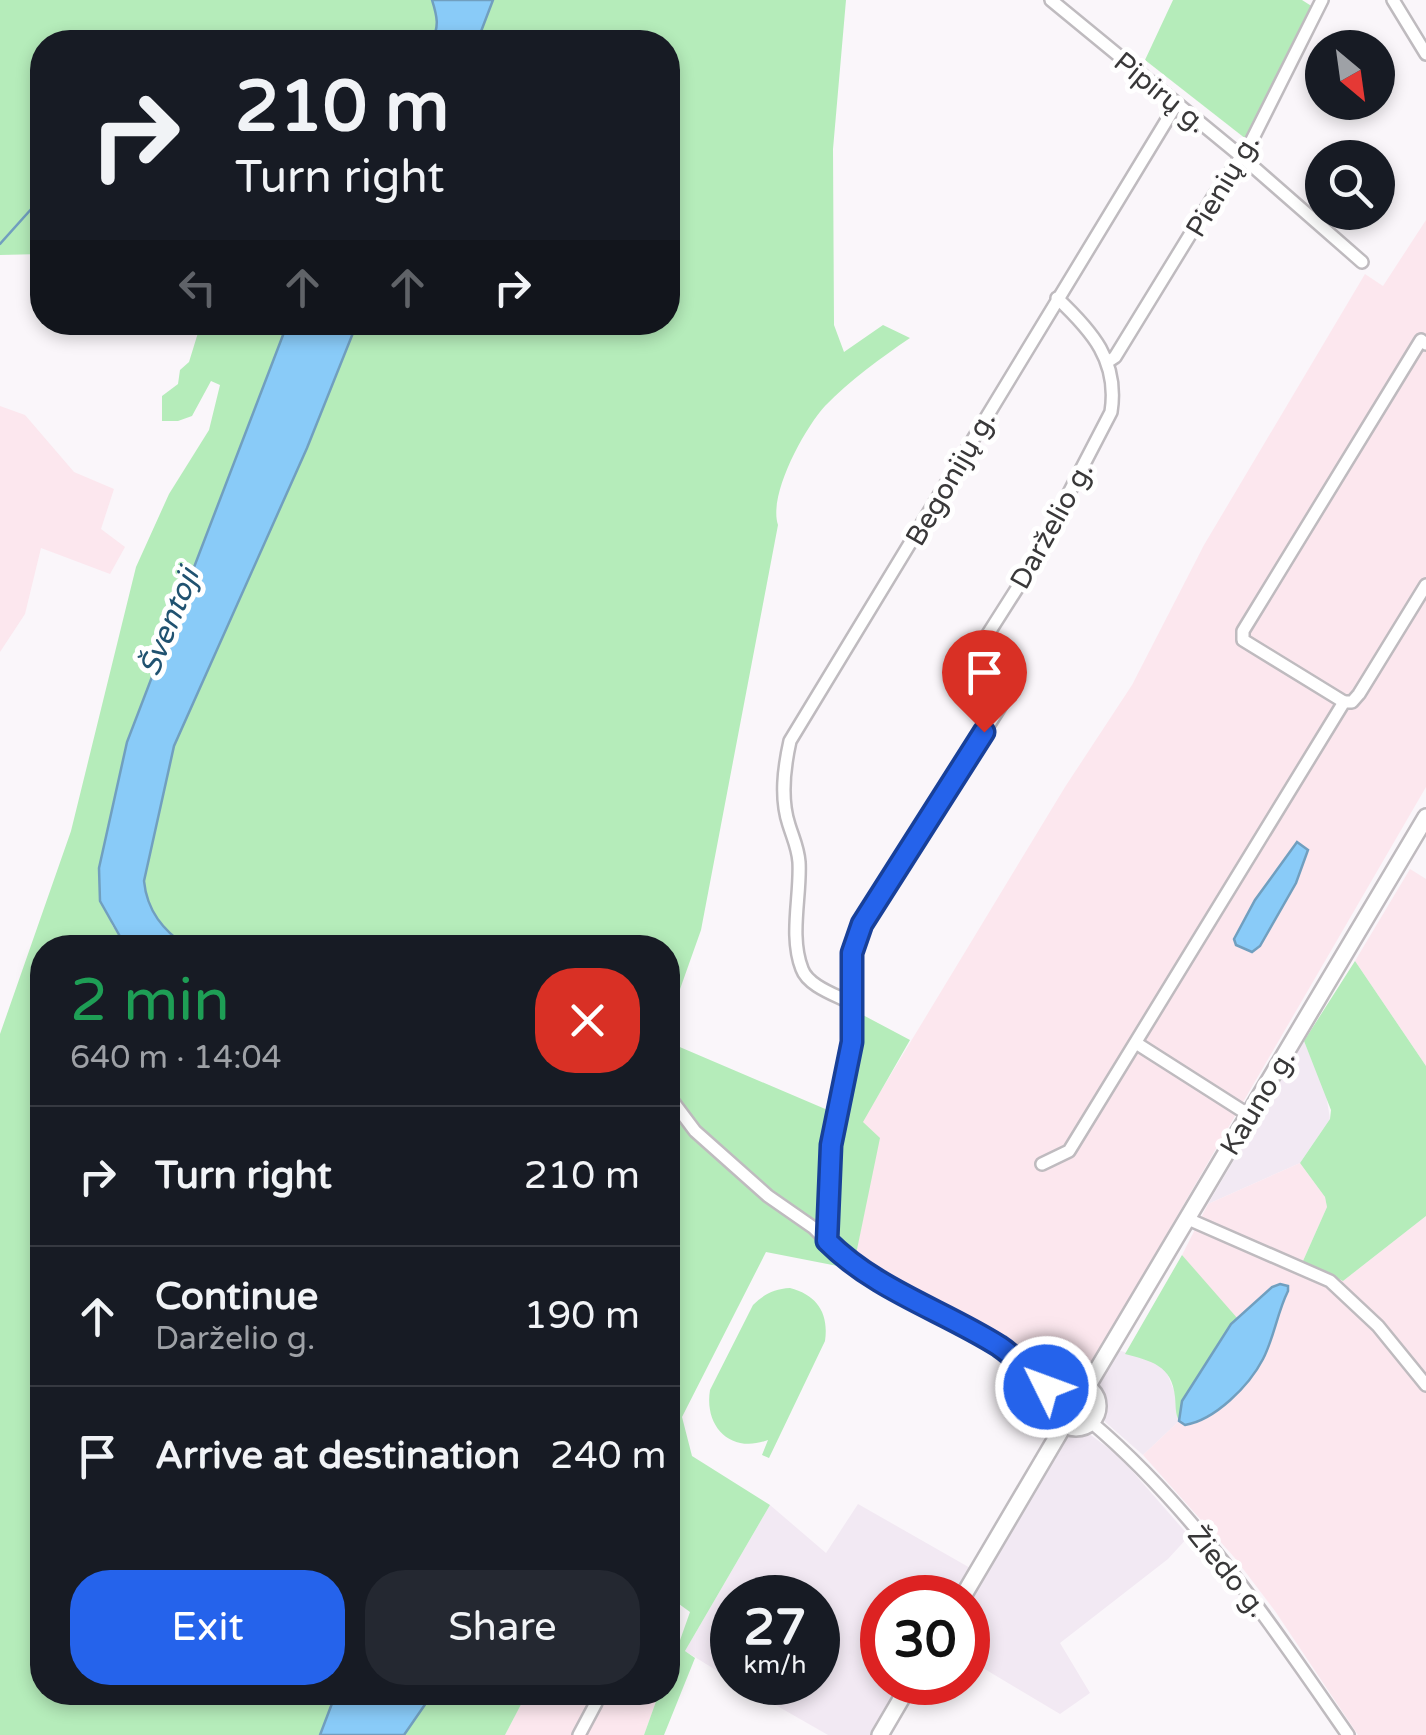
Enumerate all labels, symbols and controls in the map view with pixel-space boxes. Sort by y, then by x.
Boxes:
north arrow [1305,30,1395,120]
map controls [1305,30,1395,230]
street label: Pipirų g. [1107,45,1214,141]
text: 210 m [235,66,449,150]
icon: right [70,70,200,200]
street label: Pienių g. [1179,128,1267,243]
button: search [1305,140,1395,230]
text: Turn right [235,151,444,205]
icon: left [170,260,225,315]
icon: ahead [275,260,330,315]
icon: ahead [380,260,435,315]
icon: right [485,260,540,315]
street label: Begonijų g. [899,405,1003,552]
street label: Darželio g. [1003,456,1101,595]
water label: Šventoji [131,560,209,681]
pin [942,630,1027,733]
icon: arrive [957,645,1012,700]
text: 2 min [70,965,230,1037]
button: close [535,968,640,1073]
text: 640 m · 14:04 [70,1039,282,1077]
street label: Kauno g. [1213,1043,1303,1162]
icon: right [70,1149,125,1204]
text: Turn right [155,1153,332,1199]
text: 210 m [524,1153,640,1199]
text: Continue [155,1274,318,1320]
icon: ahead [70,1289,125,1344]
text: 190 m [524,1293,640,1339]
text: Darželio g. [155,1320,315,1358]
position arrow [994,1335,1098,1439]
icon: arrive [70,1429,125,1484]
text: Arrive at destination [155,1433,520,1479]
text: 240 m [550,1433,666,1479]
street label: Žiedo g. [1180,1519,1274,1624]
button: Exit [70,1570,345,1685]
button: Share [365,1570,640,1685]
speed limit sign: 30 [860,1575,990,1705]
text: 27 [744,1598,806,1658]
text: km/h [744,1650,806,1680]

